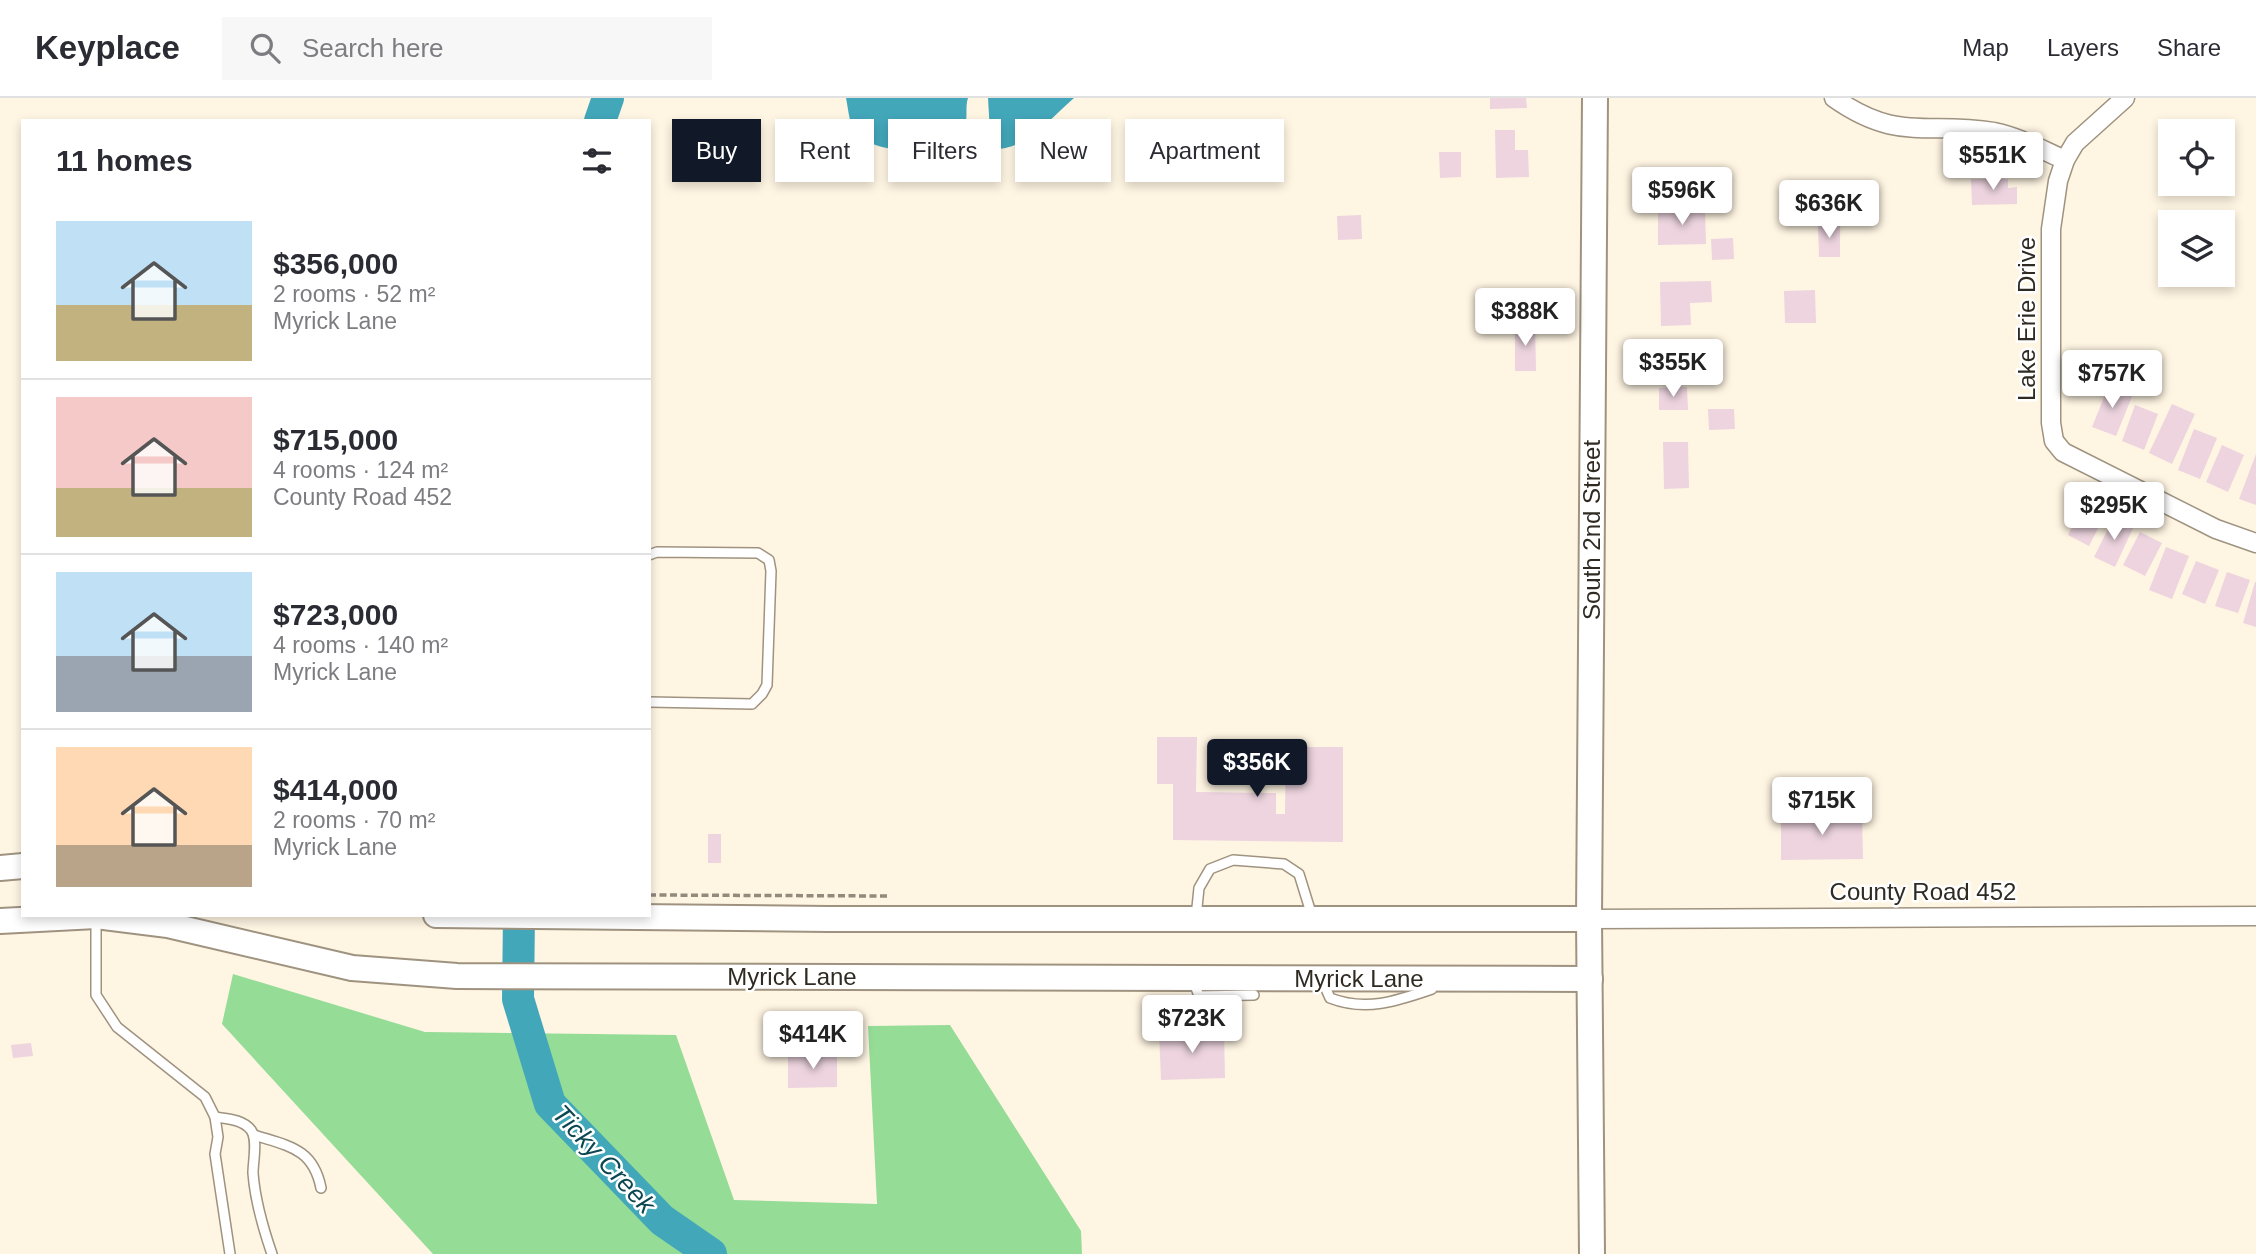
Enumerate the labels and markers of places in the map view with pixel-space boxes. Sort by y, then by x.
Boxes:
pin: $551K [1944,132,2042,192]
pin: $596K [1633,167,1731,227]
pin: $636K [1780,180,1878,240]
pin: $388K [1476,288,1574,348]
pin: $355K [1624,340,1722,399]
pin: $757K [2063,350,2161,410]
pin: $295K [2065,482,2163,542]
pin: $356K [1208,740,1306,799]
pin: $715K [1773,778,1871,837]
pin: $723K [1143,996,1241,1055]
pin: $414K [764,1012,862,1071]

